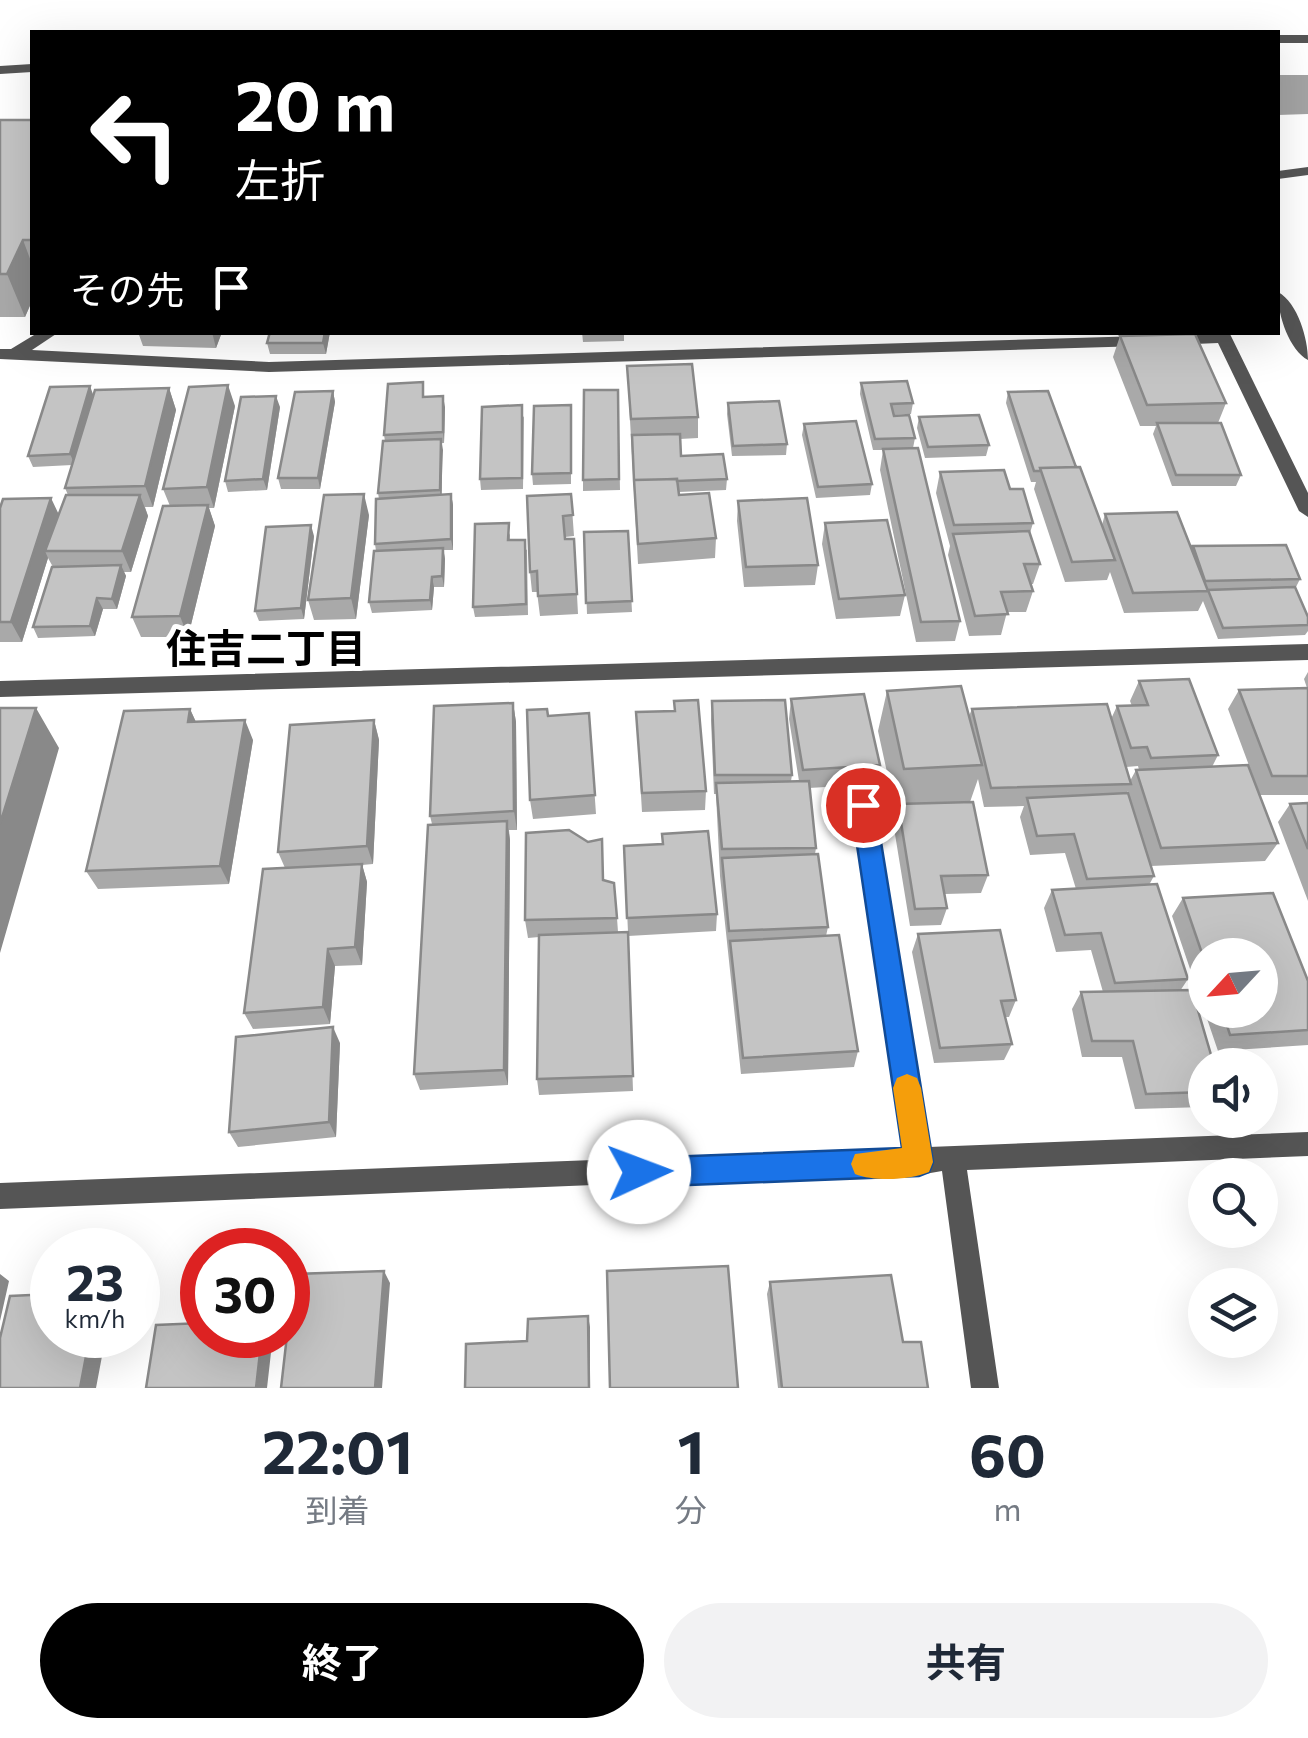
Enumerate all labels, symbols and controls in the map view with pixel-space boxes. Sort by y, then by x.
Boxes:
text: 20 m [235,60,395,145]
icon: left [70,70,200,200]
text: 左折 [235,151,325,206]
icon: arrive [204,260,259,315]
text: その先 [70,265,184,312]
district label: 住吉二丁目 [166,622,366,671]
pin [821,763,906,848]
icon: arrive [836,778,891,833]
north arrow [1188,938,1278,1028]
map controls [1188,938,1278,1358]
button: sound [1188,1048,1278,1138]
position arrow [587,1120,691,1224]
button: search [1188,1158,1278,1248]
speed limit sign: 30 [180,1228,310,1358]
text: 23 [66,1250,124,1311]
button: layers [1188,1268,1278,1358]
text: km/h [65,1303,125,1333]
text: 22:01 [262,1413,413,1486]
text: 1 [678,1413,705,1486]
text: 60 [969,1416,1046,1489]
text: m [994,1488,1022,1528]
text: 到着 [306,1489,370,1529]
text: 分 [675,1489,707,1529]
button: 終了 [40,1603,644,1718]
button: 共有 [664,1603,1268,1718]

